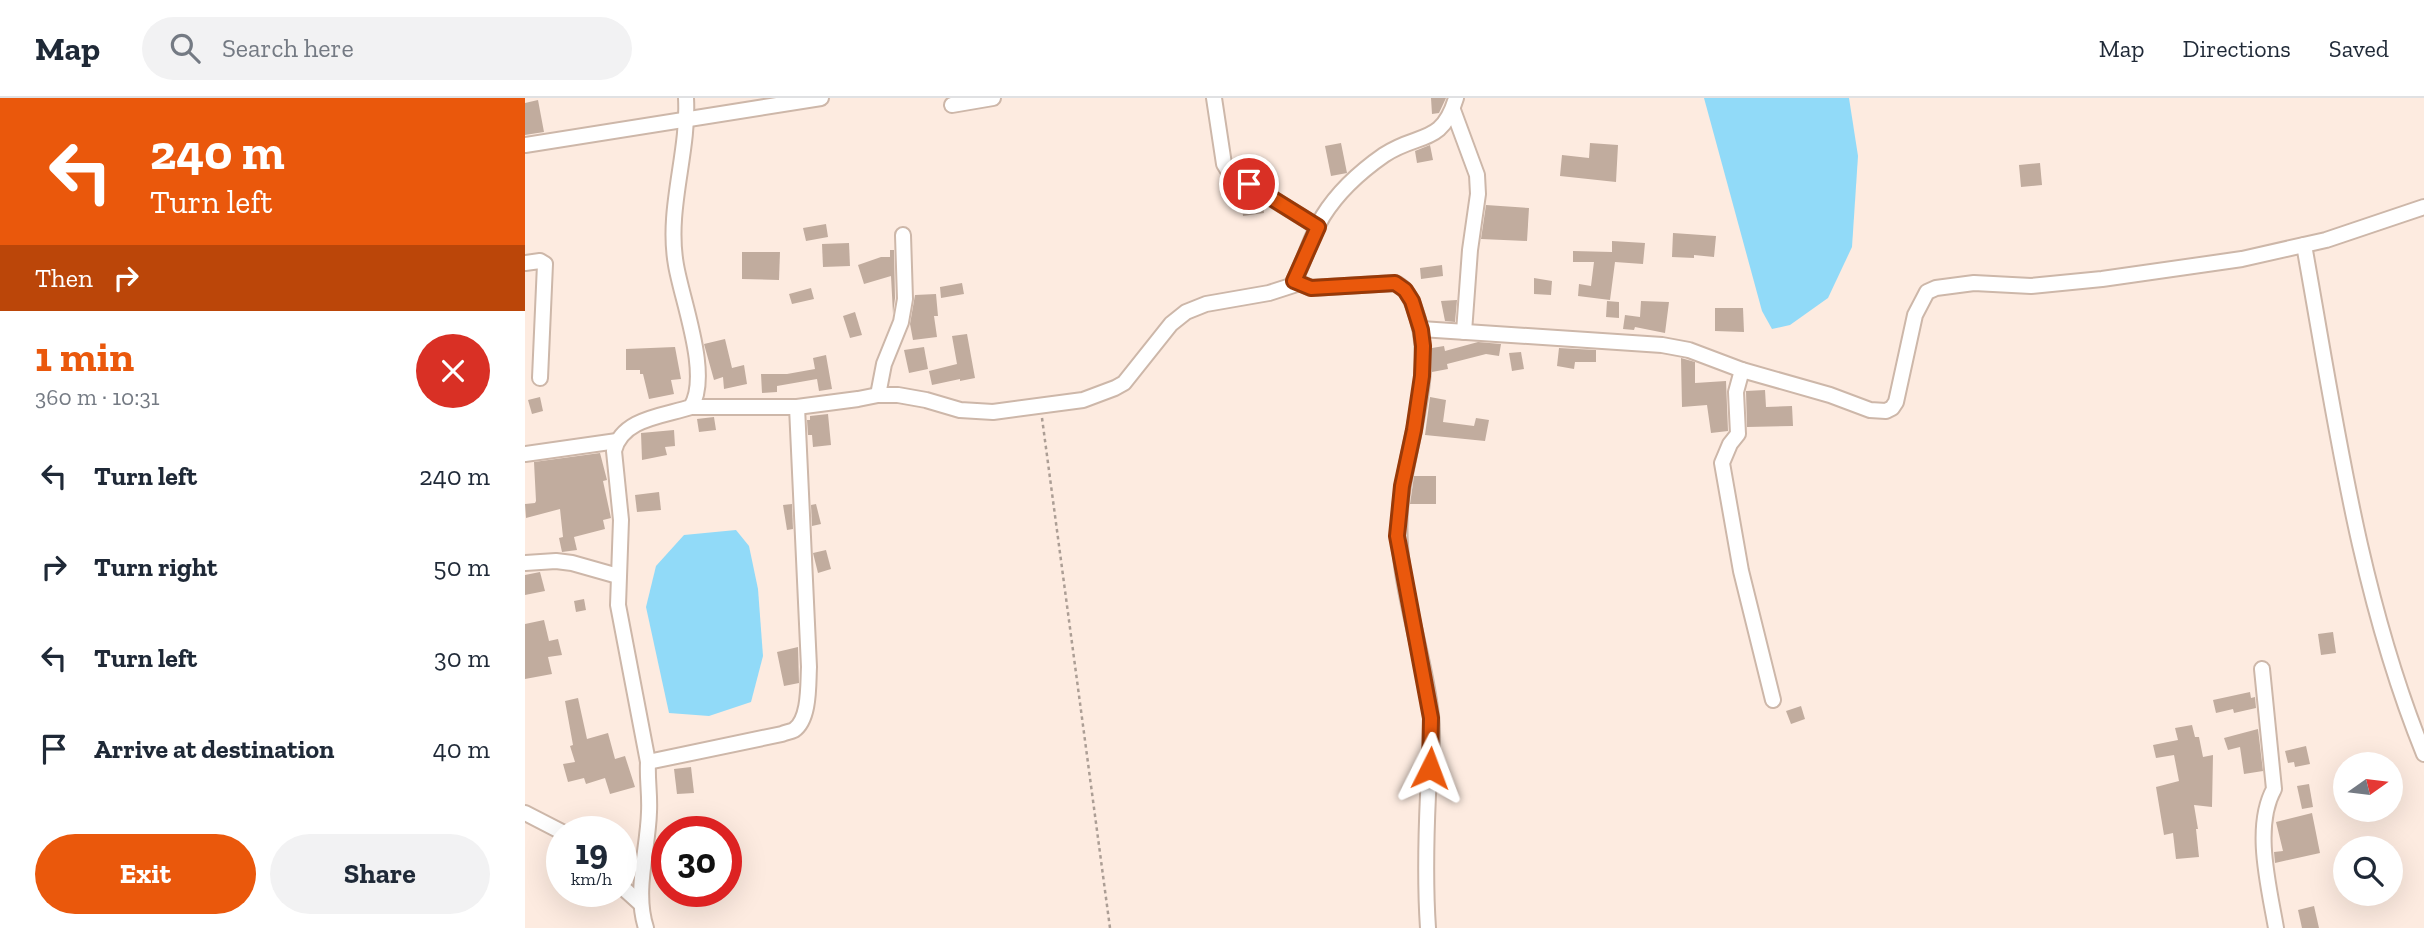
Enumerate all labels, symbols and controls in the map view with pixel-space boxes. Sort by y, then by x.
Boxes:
search box [142,17,632,80]
text: Map [35,29,100,68]
icon: search [166,29,204,67]
text: Search here [222,32,354,64]
text: Map [2099,34,2145,63]
text: Directions [2183,34,2291,63]
text: Saved [2329,34,2389,63]
text: 240 m [150,123,285,182]
icon: left [35,126,126,217]
pin [1219,154,1279,214]
icon: arrive [1230,165,1268,203]
text: Turn left [150,183,272,221]
icon: right [107,259,145,297]
text: Then [35,262,93,294]
text: 1 min [35,331,134,382]
button: close [416,334,490,408]
text: 360 m · 10:31 [35,383,160,411]
icon: left [35,457,73,495]
text: Turn left [94,460,197,492]
text: 240 m [419,460,490,492]
icon: right [35,548,73,586]
text: Turn right [94,551,217,583]
text: 50 m [433,551,490,583]
icon: left [35,639,73,677]
text: Turn left [94,642,197,674]
text: 30 m [434,642,490,674]
icon: arrive [35,730,73,768]
position arrow [1393,731,1467,805]
text: Arrive at destination [94,733,334,765]
text: 40 m [433,733,490,765]
north arrow [2333,752,2403,822]
map controls [2333,752,2403,906]
speed limit sign: 30 [651,816,742,907]
text: 19 [575,831,608,873]
button: Exit [35,834,256,914]
button: Share [270,834,490,914]
button: search [2333,836,2403,906]
text: km/h [571,868,612,890]

